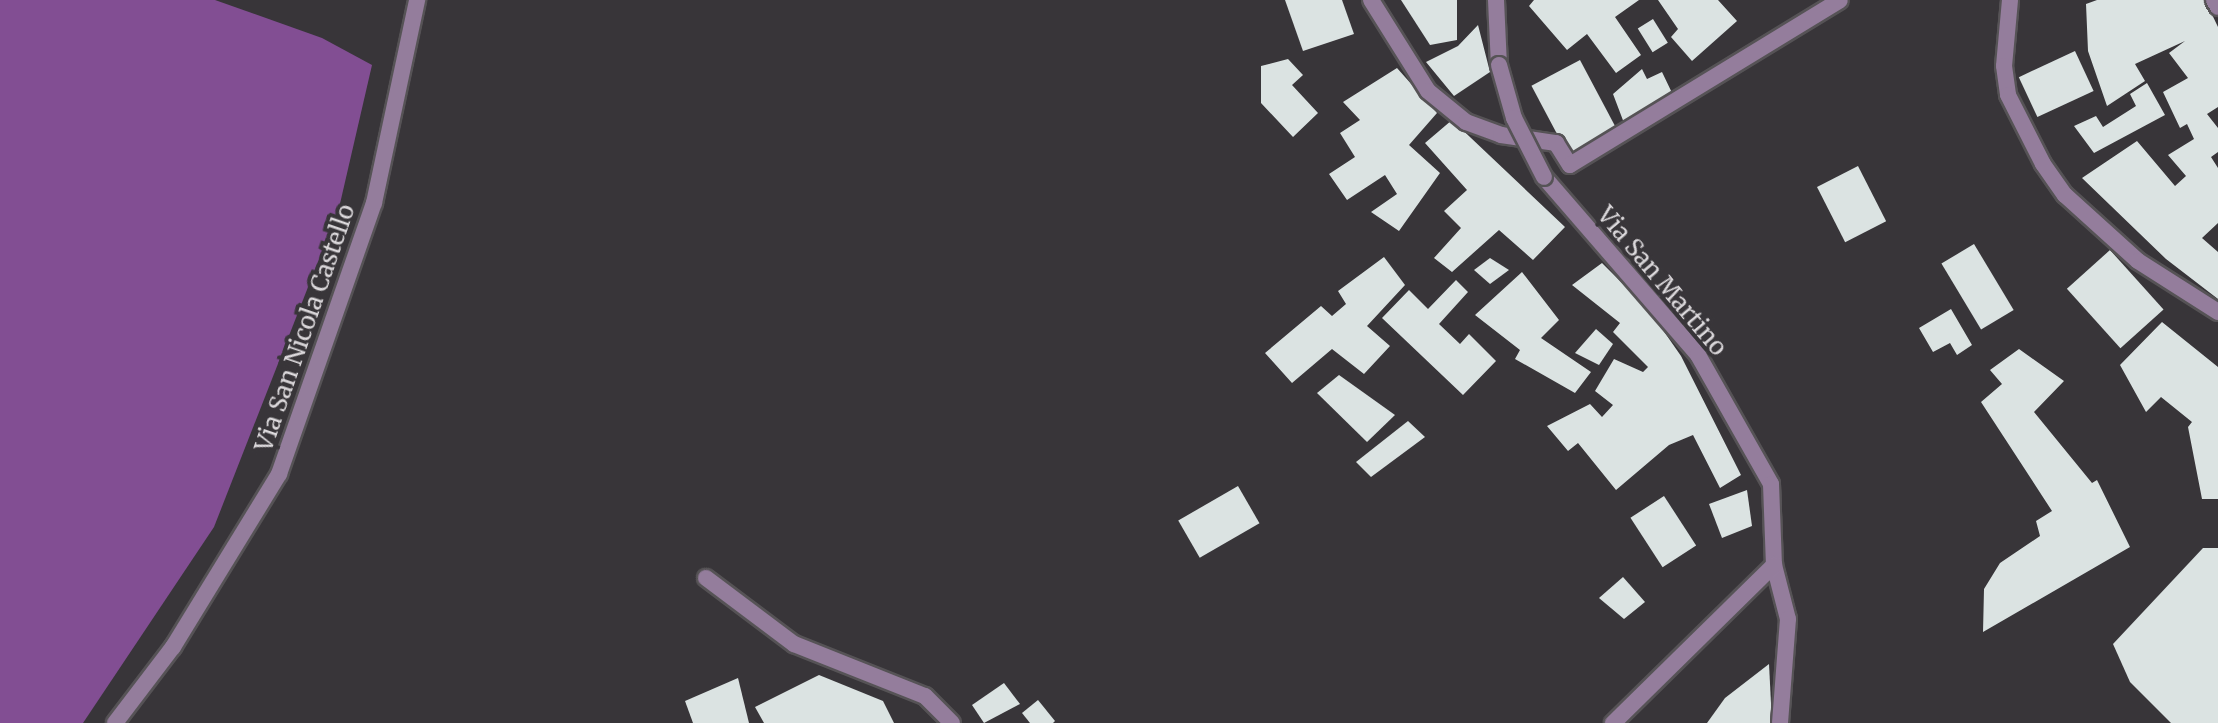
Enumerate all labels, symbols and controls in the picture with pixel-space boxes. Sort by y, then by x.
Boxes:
street label: Via San Nicola Castello [249,201,361,455]
street label: Via San Martino [1591,201,1733,361]

